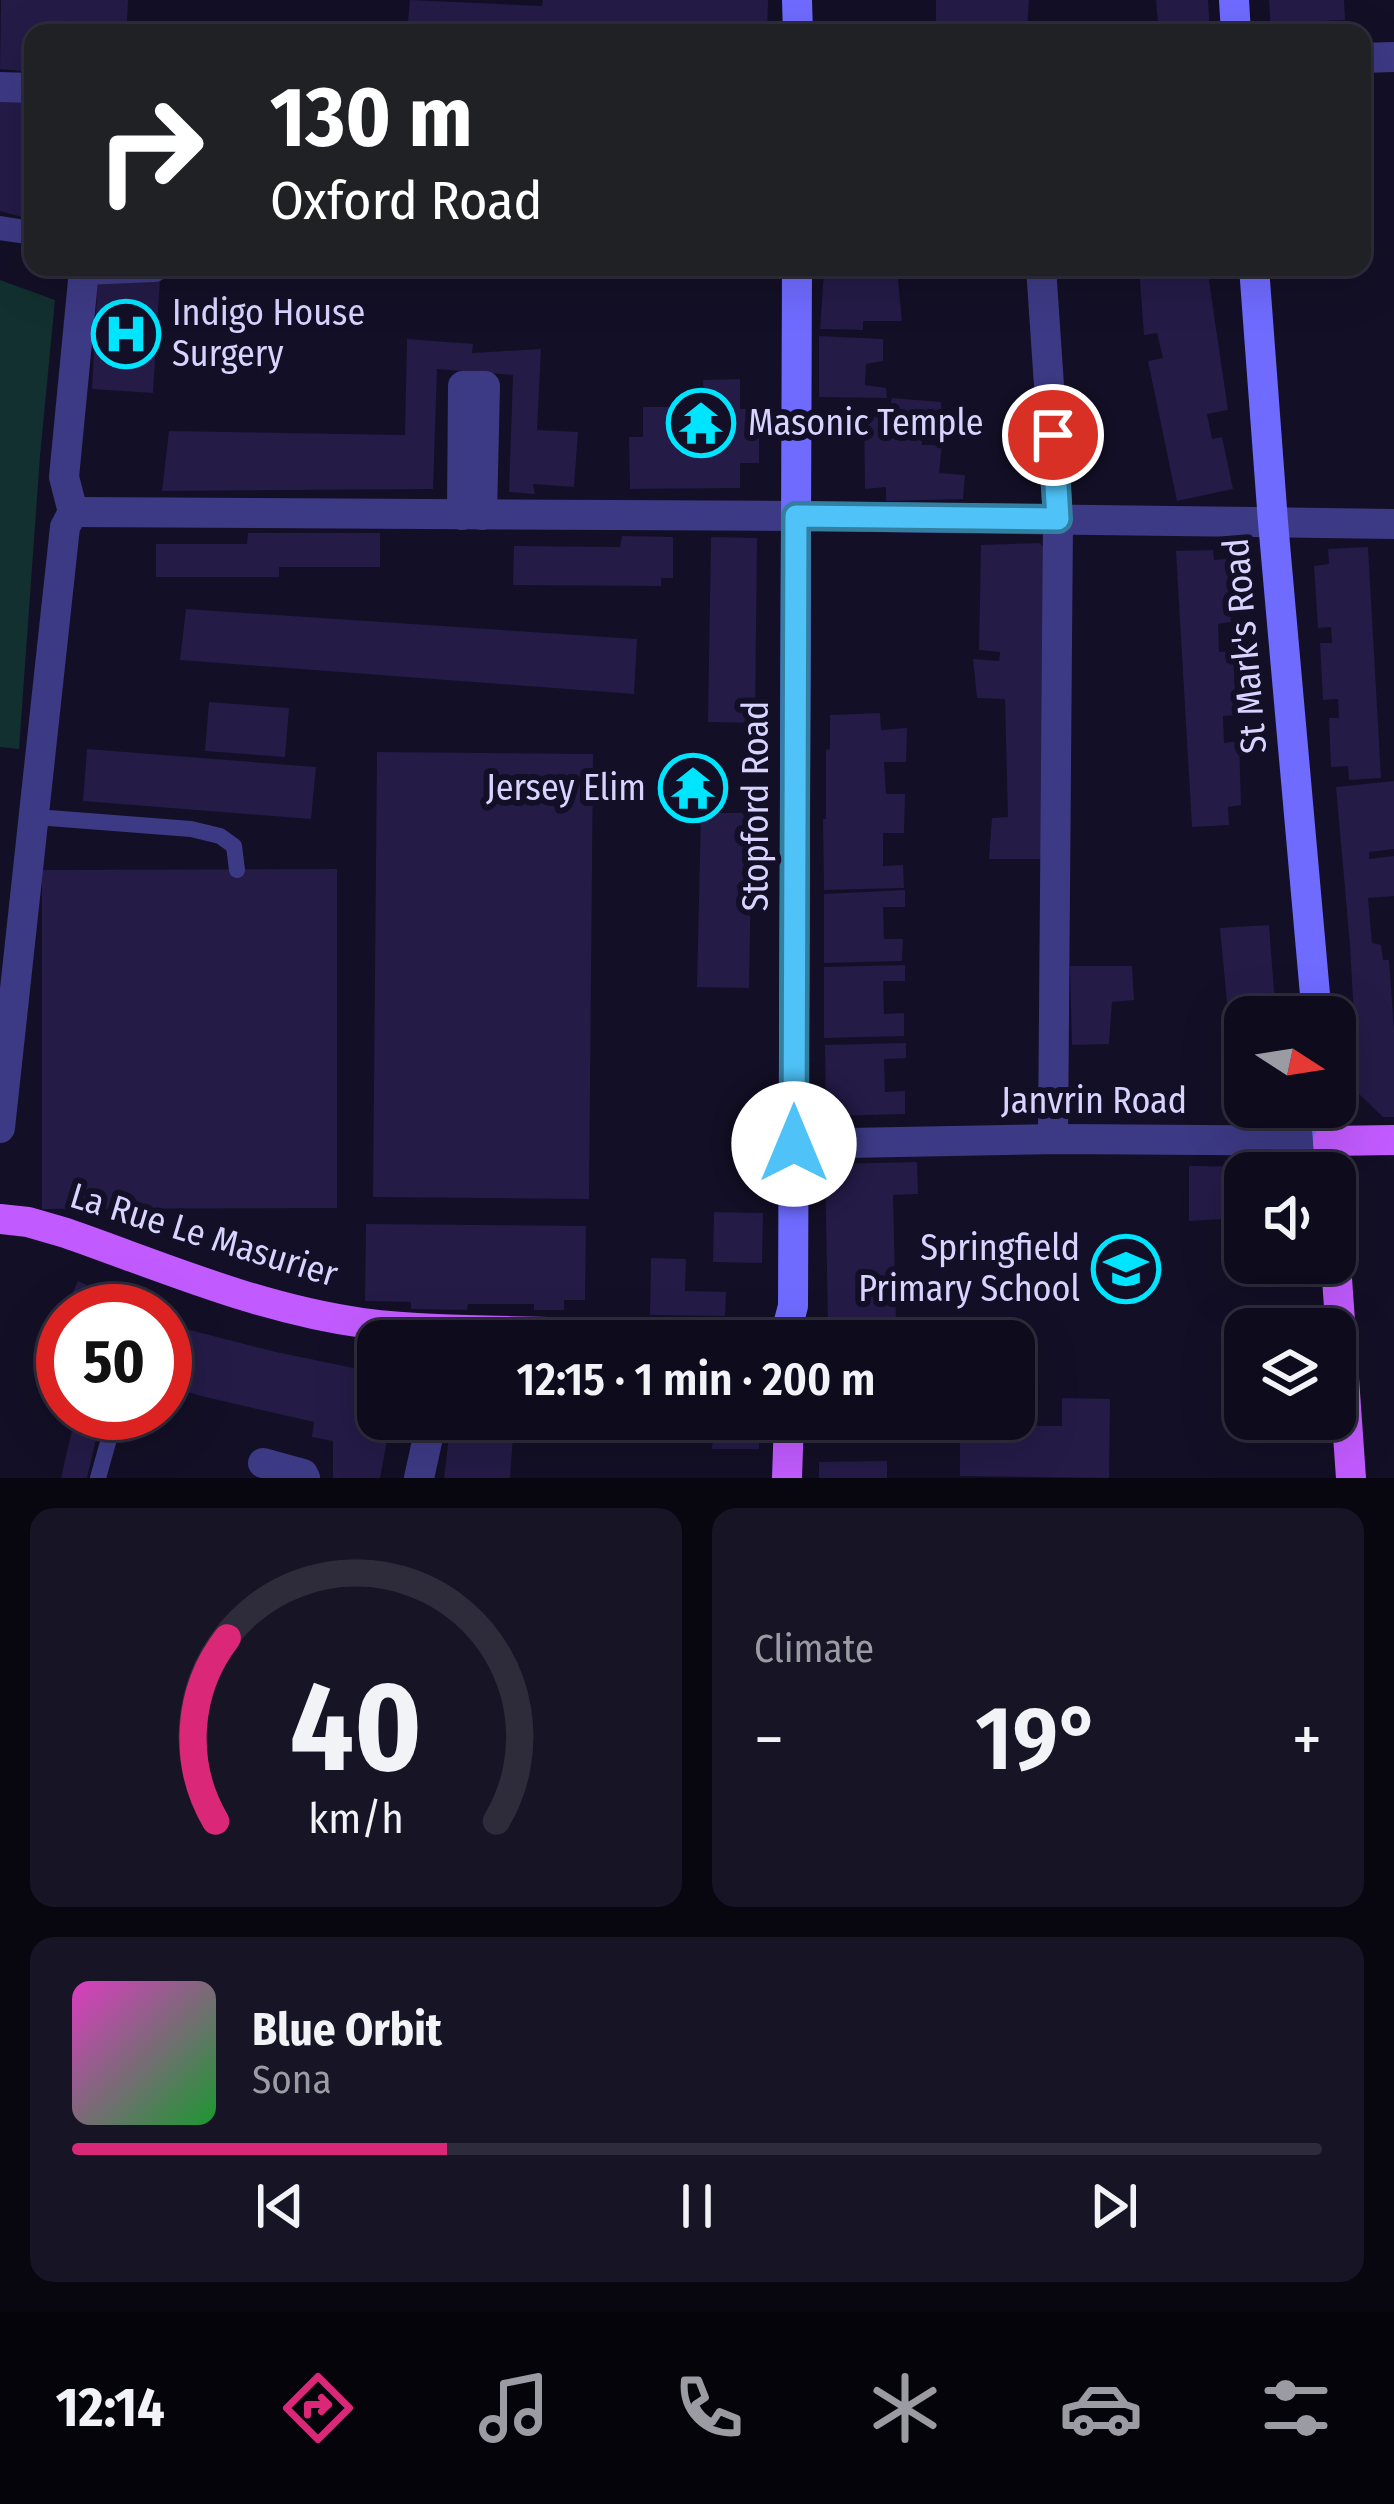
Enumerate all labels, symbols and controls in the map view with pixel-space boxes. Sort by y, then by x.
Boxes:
text: 130 m [270,67,473,168]
icon: right [72,72,228,228]
text: Oxford Road [270,169,542,233]
place label: Indigo House Surgery [172,291,365,376]
hospital icon: Indigo House Surgery [91,299,161,369]
pin [1002,384,1104,486]
temple icon: Masonic Temple [666,388,736,458]
place label: Masonic Temple [748,401,984,445]
icon: arrive [1020,402,1086,468]
street label: St Mark's Road [1214,536,1276,756]
street label: Stopford Road [734,701,778,911]
temple icon: Jersey Elim [658,753,728,823]
place label: Jersey Elim [486,766,646,810]
north arrow [1224,996,1356,1128]
map controls [1224,996,1356,1440]
street label: Janvrin Road [1001,1079,1187,1123]
position arrow [731,1081,857,1207]
button: sound [1224,1152,1356,1284]
street label: La Rue Le Masurier [65,1173,343,1297]
place label: Springfield Primary School [858,1226,1080,1311]
school or university icon: Springfield Primary School [1091,1234,1161,1304]
speed limit sign: 50 [36,1284,192,1440]
button: layers [1224,1308,1356,1440]
text: 12:15 · 1 min · 200 m [517,1353,875,1407]
text: Climate [754,1626,874,1672]
text: 40 [290,1653,422,1803]
text: 19° [975,1685,1101,1793]
text: − [754,1700,784,1779]
text: + [1292,1700,1322,1779]
text: km/h [308,1792,404,1843]
text: Blue Orbit [252,2003,442,2057]
text: Sona [252,2057,332,2103]
icon: previous [247,2173,313,2239]
icon: pause [664,2173,730,2239]
icon: next [1081,2173,1147,2239]
icon: directions [276,2366,360,2450]
icon: music [472,2366,556,2450]
icon: phone [667,2366,751,2450]
icon: climate [863,2366,947,2450]
icon: car [1059,2366,1143,2450]
icon: filters [1254,2366,1338,2450]
text: 12:14 [56,2376,165,2440]

